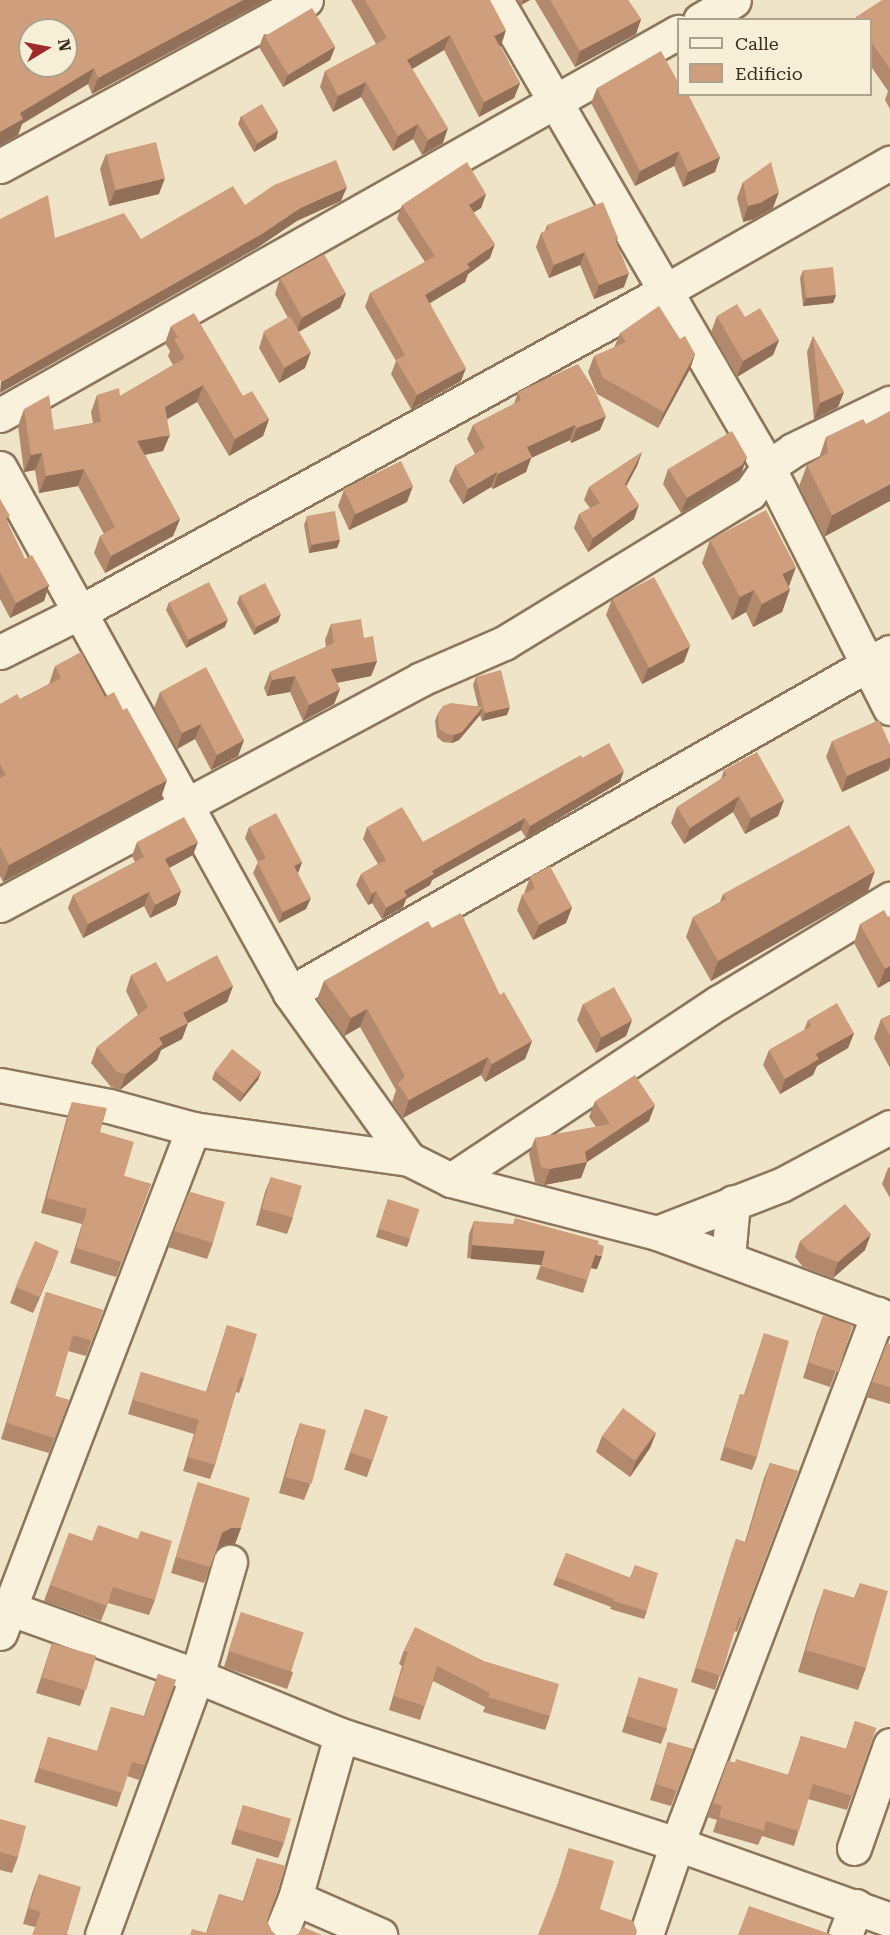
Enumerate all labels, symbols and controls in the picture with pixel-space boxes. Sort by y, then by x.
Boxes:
north arrow [18,18,78,78]
legend [677,18,872,96]
text: Calle [735,33,779,54]
text: N [54,37,75,53]
text: Edificio [735,63,803,84]

